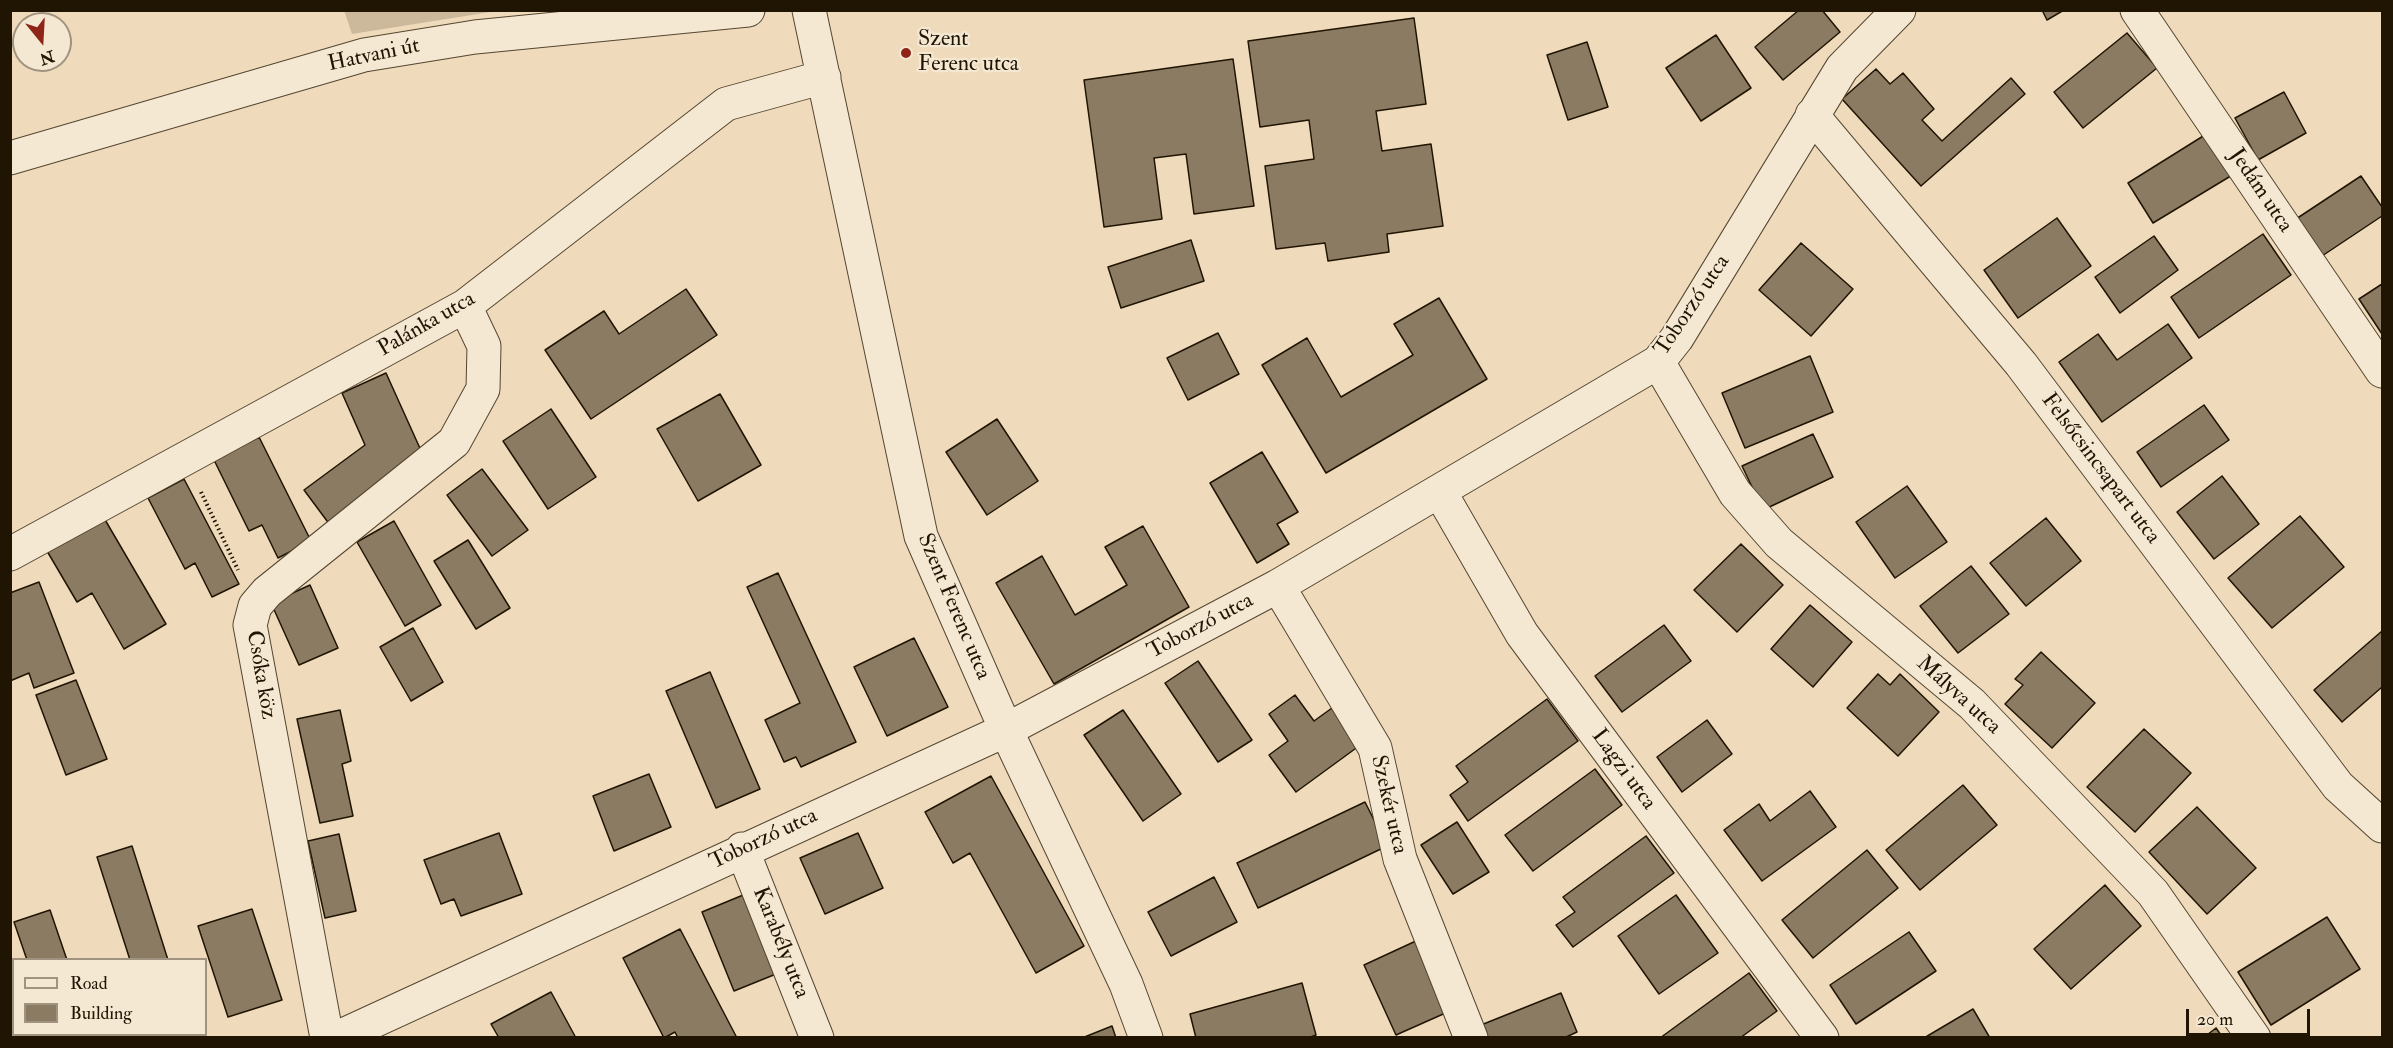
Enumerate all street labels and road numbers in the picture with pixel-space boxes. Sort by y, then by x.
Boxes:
street label: Hatvani út [326,33,422,79]
street label: Jedám utca [2222,144,2298,238]
street label: Toborzó utca [1650,251,1736,361]
street label: Palánka utca [374,287,480,363]
street label: Felsőcsincsapart utca [2035,389,2165,549]
street label: Szent Ferenc utca [910,530,996,684]
street label: Toborzó utca [1144,588,1258,666]
street label: Csóka köz [239,629,281,721]
street label: Mályva utca [1910,651,2006,741]
street label: Lagzi utca [1585,724,1661,816]
street label: Szekér utca [1364,753,1412,857]
street label: Toborzó utca [706,804,822,876]
street label: Karabély utca [746,883,814,1003]

